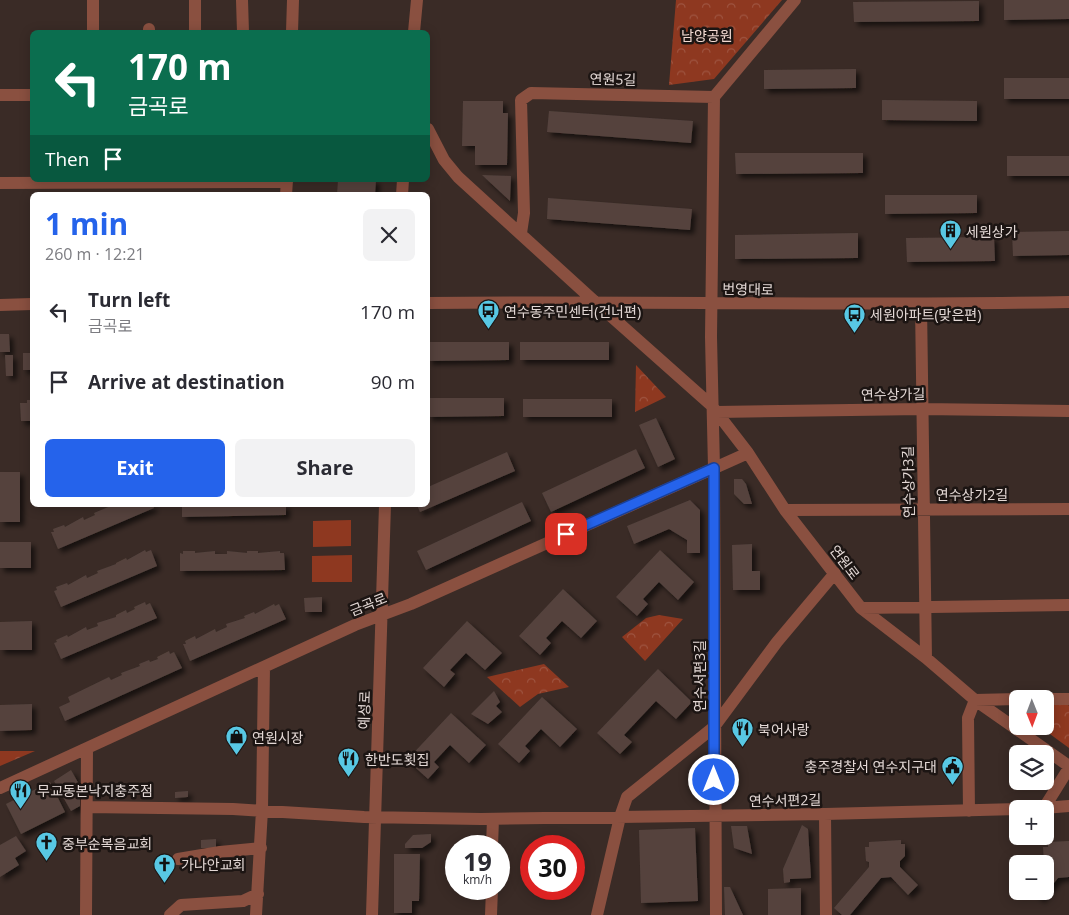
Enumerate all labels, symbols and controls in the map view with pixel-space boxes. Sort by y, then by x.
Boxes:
park label: 남양공원 [681,26,733,45]
text: 170 m [128,43,232,90]
icon: left [45,50,110,115]
street label: 연원5길 [590,69,636,89]
text: 금곡로 [128,90,189,120]
icon: arrive [99,145,127,173]
text: Then [45,146,89,172]
text: 1 min [45,203,128,244]
button: close [363,209,415,261]
building icon: 세원상가 [938,219,962,250]
place label: 세원상가 [966,222,1018,241]
text: 260 m · 12:21 [45,243,145,265]
street label: 번영대로 [722,279,774,299]
text: Turn left [88,287,170,313]
icon: left [45,298,73,326]
text: 170 m [360,299,415,325]
bus stop icon: 연수동주민센터(건너편) [476,299,500,330]
place label: 연수동주민센터(건너편) [504,302,641,321]
bus stop icon: 세원아파트(맞은편) [842,302,866,333]
place label: 세원아파트(맞은편) [870,305,981,324]
text: 금곡로 [88,315,132,337]
icon: arrive [45,368,73,396]
text: Arrive at destination [88,369,285,395]
text: 90 m [371,369,415,395]
street label: 연수상가길 [861,384,925,404]
button: Exit [45,439,225,497]
button: Share [235,439,415,497]
street label: 연수상가3길 [898,446,918,518]
street label: 연수상가2길 [936,485,1008,504]
pin [545,513,587,555]
icon: arrive [552,520,580,548]
street label: 연원로 [826,541,864,583]
street label: 금곡로 [347,588,390,620]
street label: 연수서편3길 [690,640,709,712]
street label: 예성로 [354,690,374,730]
north arrow [1009,690,1054,735]
map controls [1009,690,1054,900]
restaurant icon: 북어사랑 [730,717,754,748]
place label: 북어사랑 [758,720,810,739]
shop icon: 연원시장 [224,725,248,756]
place label: 연원시장 [252,728,304,747]
button: layers [1009,745,1054,790]
restaurant icon: 한반도횟집 [337,747,361,778]
place label: 한반도횟집 [365,750,429,769]
position arrow [687,753,739,805]
public building icon: 충주경찰서 연수지구대 [941,754,965,785]
place label: 충주경찰서 연수지구대 [805,757,937,776]
restaurant icon: 무교동본낙지충주점 [9,778,33,809]
place label: 무교동본낙지충주점 [37,781,153,800]
street label: 연수서편2길 [749,790,821,810]
button: + [1009,800,1054,845]
church icon: 중부순복음교회 [34,831,58,862]
place label: 중부순복음교회 [62,834,152,853]
speed limit sign: 30 [520,835,585,900]
text: 19 [463,844,492,878]
church icon: 가나안교회 [153,852,177,883]
place label: 가나안교회 [181,855,245,874]
button: − [1009,855,1054,900]
text: km/h [463,871,492,888]

